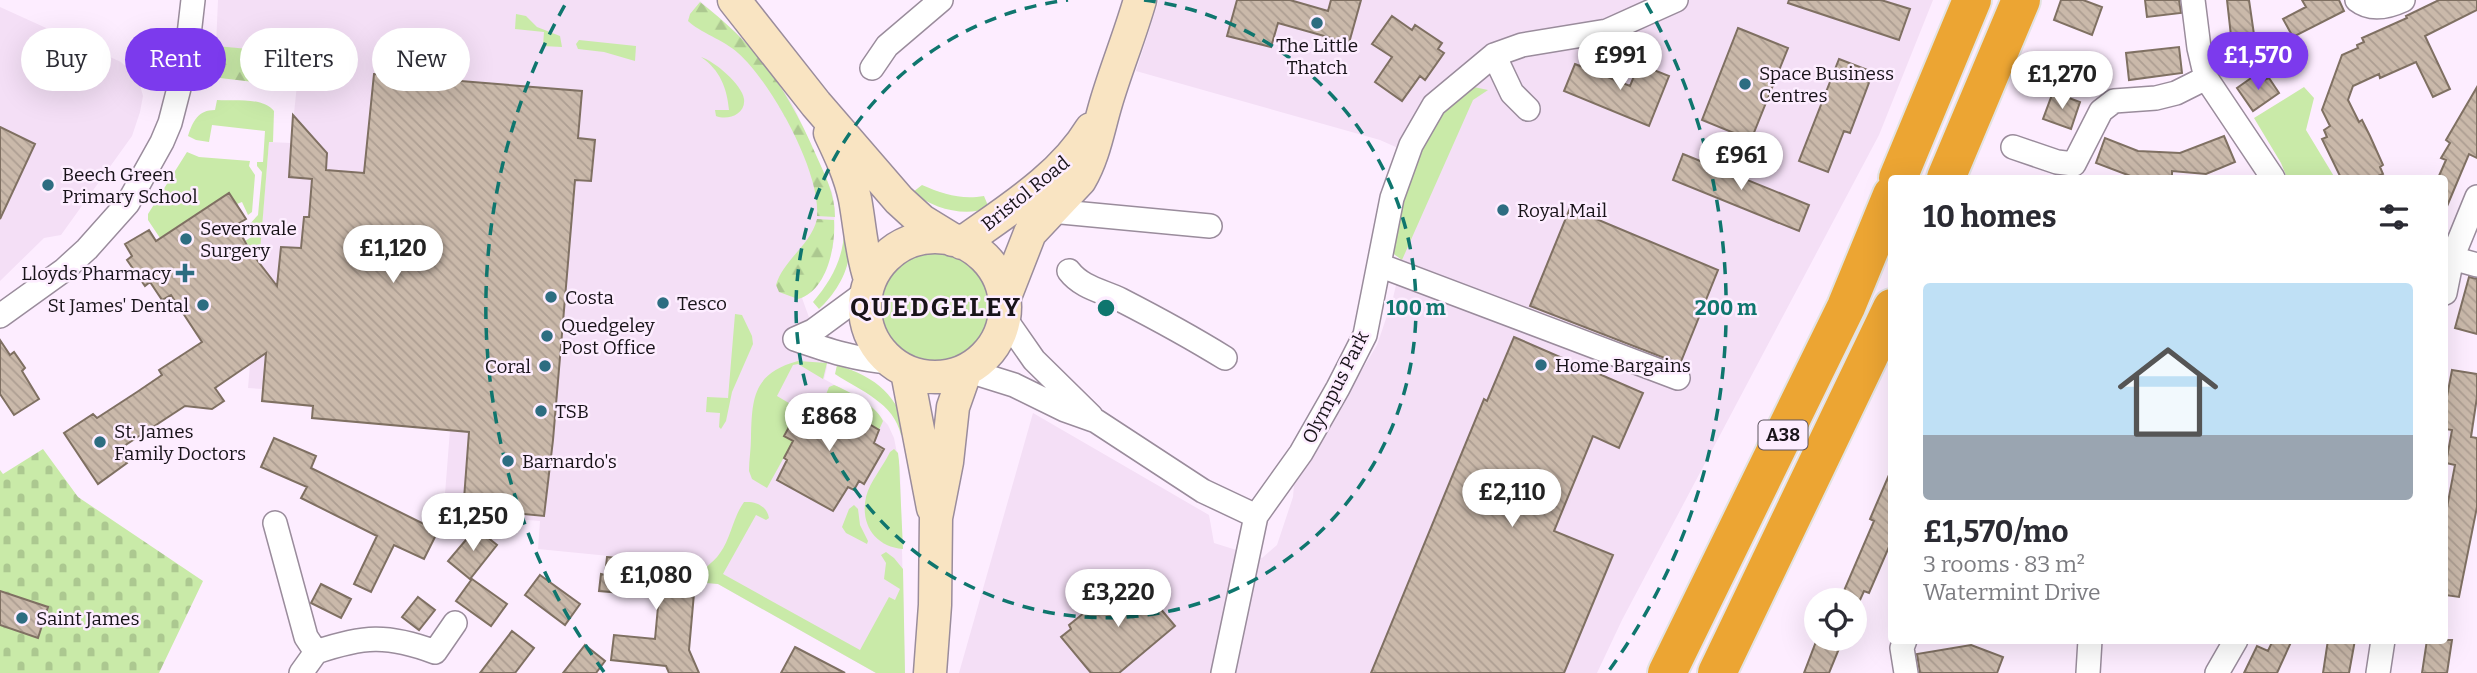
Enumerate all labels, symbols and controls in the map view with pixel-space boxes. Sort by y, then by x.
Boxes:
marker: The Little Thatch [1309,15,1325,31]
chip: Buy [21,28,111,91]
chip: Rent [125,28,226,91]
chip: Filters [240,28,358,91]
chip: New [372,28,470,91]
pin: £991 [1579,32,1661,92]
pin: £1,570 [2201,32,2315,92]
place label: The Little Thatch [1276,34,1358,79]
text: £991 [1594,41,1646,69]
text: £1,570 [2223,41,2293,69]
pin: £1,270 [2005,52,2119,111]
text: £1,270 [2027,60,2097,88]
place label: Space Business Centres [1759,62,1894,107]
marker: Space Business Centres [1737,76,1753,92]
pin: £961 [1700,132,1782,192]
text: £961 [1715,141,1767,169]
street label: Bristol Road [977,151,1074,236]
place label: Beech Green Primary School [62,163,198,208]
marker: Beech Green Primary School [40,177,56,193]
icon: filters [2375,198,2413,236]
place label: Royal Mail [1517,199,1607,222]
text: 10 homes [1923,199,2057,235]
marker: Royal Mail [1495,202,1511,218]
place label: Severnvale Surgery [200,217,297,262]
pin: £1,120 [336,226,450,285]
marker: Severnvale Surgery [178,231,194,247]
text: £1,120 [359,234,427,262]
place label: Lloyds Pharmacy [21,262,172,285]
marker: Lloyds Pharmacy [177,265,193,281]
place label: Costa [565,286,614,309]
marker: Costa [543,289,559,305]
place label: Tesco [677,292,727,315]
district label: QUEDGELEY [850,292,1022,323]
place label: St James' Dental [47,294,189,317]
marker: Tesco [655,295,671,311]
text: 100 m [1386,295,1446,321]
text: 200 m [1695,295,1757,321]
centre of rings [1094,296,1118,320]
marker: St James' Dental [195,297,211,313]
place label: Quedgeley Post Office [561,314,656,359]
street label: Olympus Park [1297,327,1374,447]
marker: Quedgeley Post Office [539,328,555,344]
icon: home [2105,329,2231,455]
place label: Home Bargains [1555,354,1691,377]
place label: Coral [485,355,531,378]
marker: Home Bargains [1533,357,1549,373]
marker: Coral [537,358,553,374]
pin: £868 [788,393,870,453]
place label: TSB [555,400,589,423]
text: £868 [801,402,857,430]
marker: TSB [533,403,549,419]
place label: St. James Family Doctors [114,420,246,465]
road number: A38 [1758,421,1808,450]
marker: St. James Family Doctors [92,434,108,450]
place label: Barnardo's [522,450,617,473]
marker: Barnardo's [500,453,516,469]
pin: £2,110 [1455,470,1569,529]
text: £2,110 [1478,478,1546,506]
pin: £1,250 [416,494,530,553]
text: £1,250 [438,502,508,530]
text: £1,570/mo [1923,514,2069,550]
text: 3 rooms · 83 m² [1923,550,2085,578]
pin: £1,080 [599,552,713,612]
text: £1,080 [620,561,692,589]
pin: £3,220 [1061,570,1175,629]
text: £3,220 [1081,578,1155,606]
text: Watermint Drive [1923,578,2101,606]
map controls [1804,588,1867,651]
button: locate [1804,588,1867,651]
place label: Saint James [36,607,140,630]
marker: Saint James [14,610,30,626]

